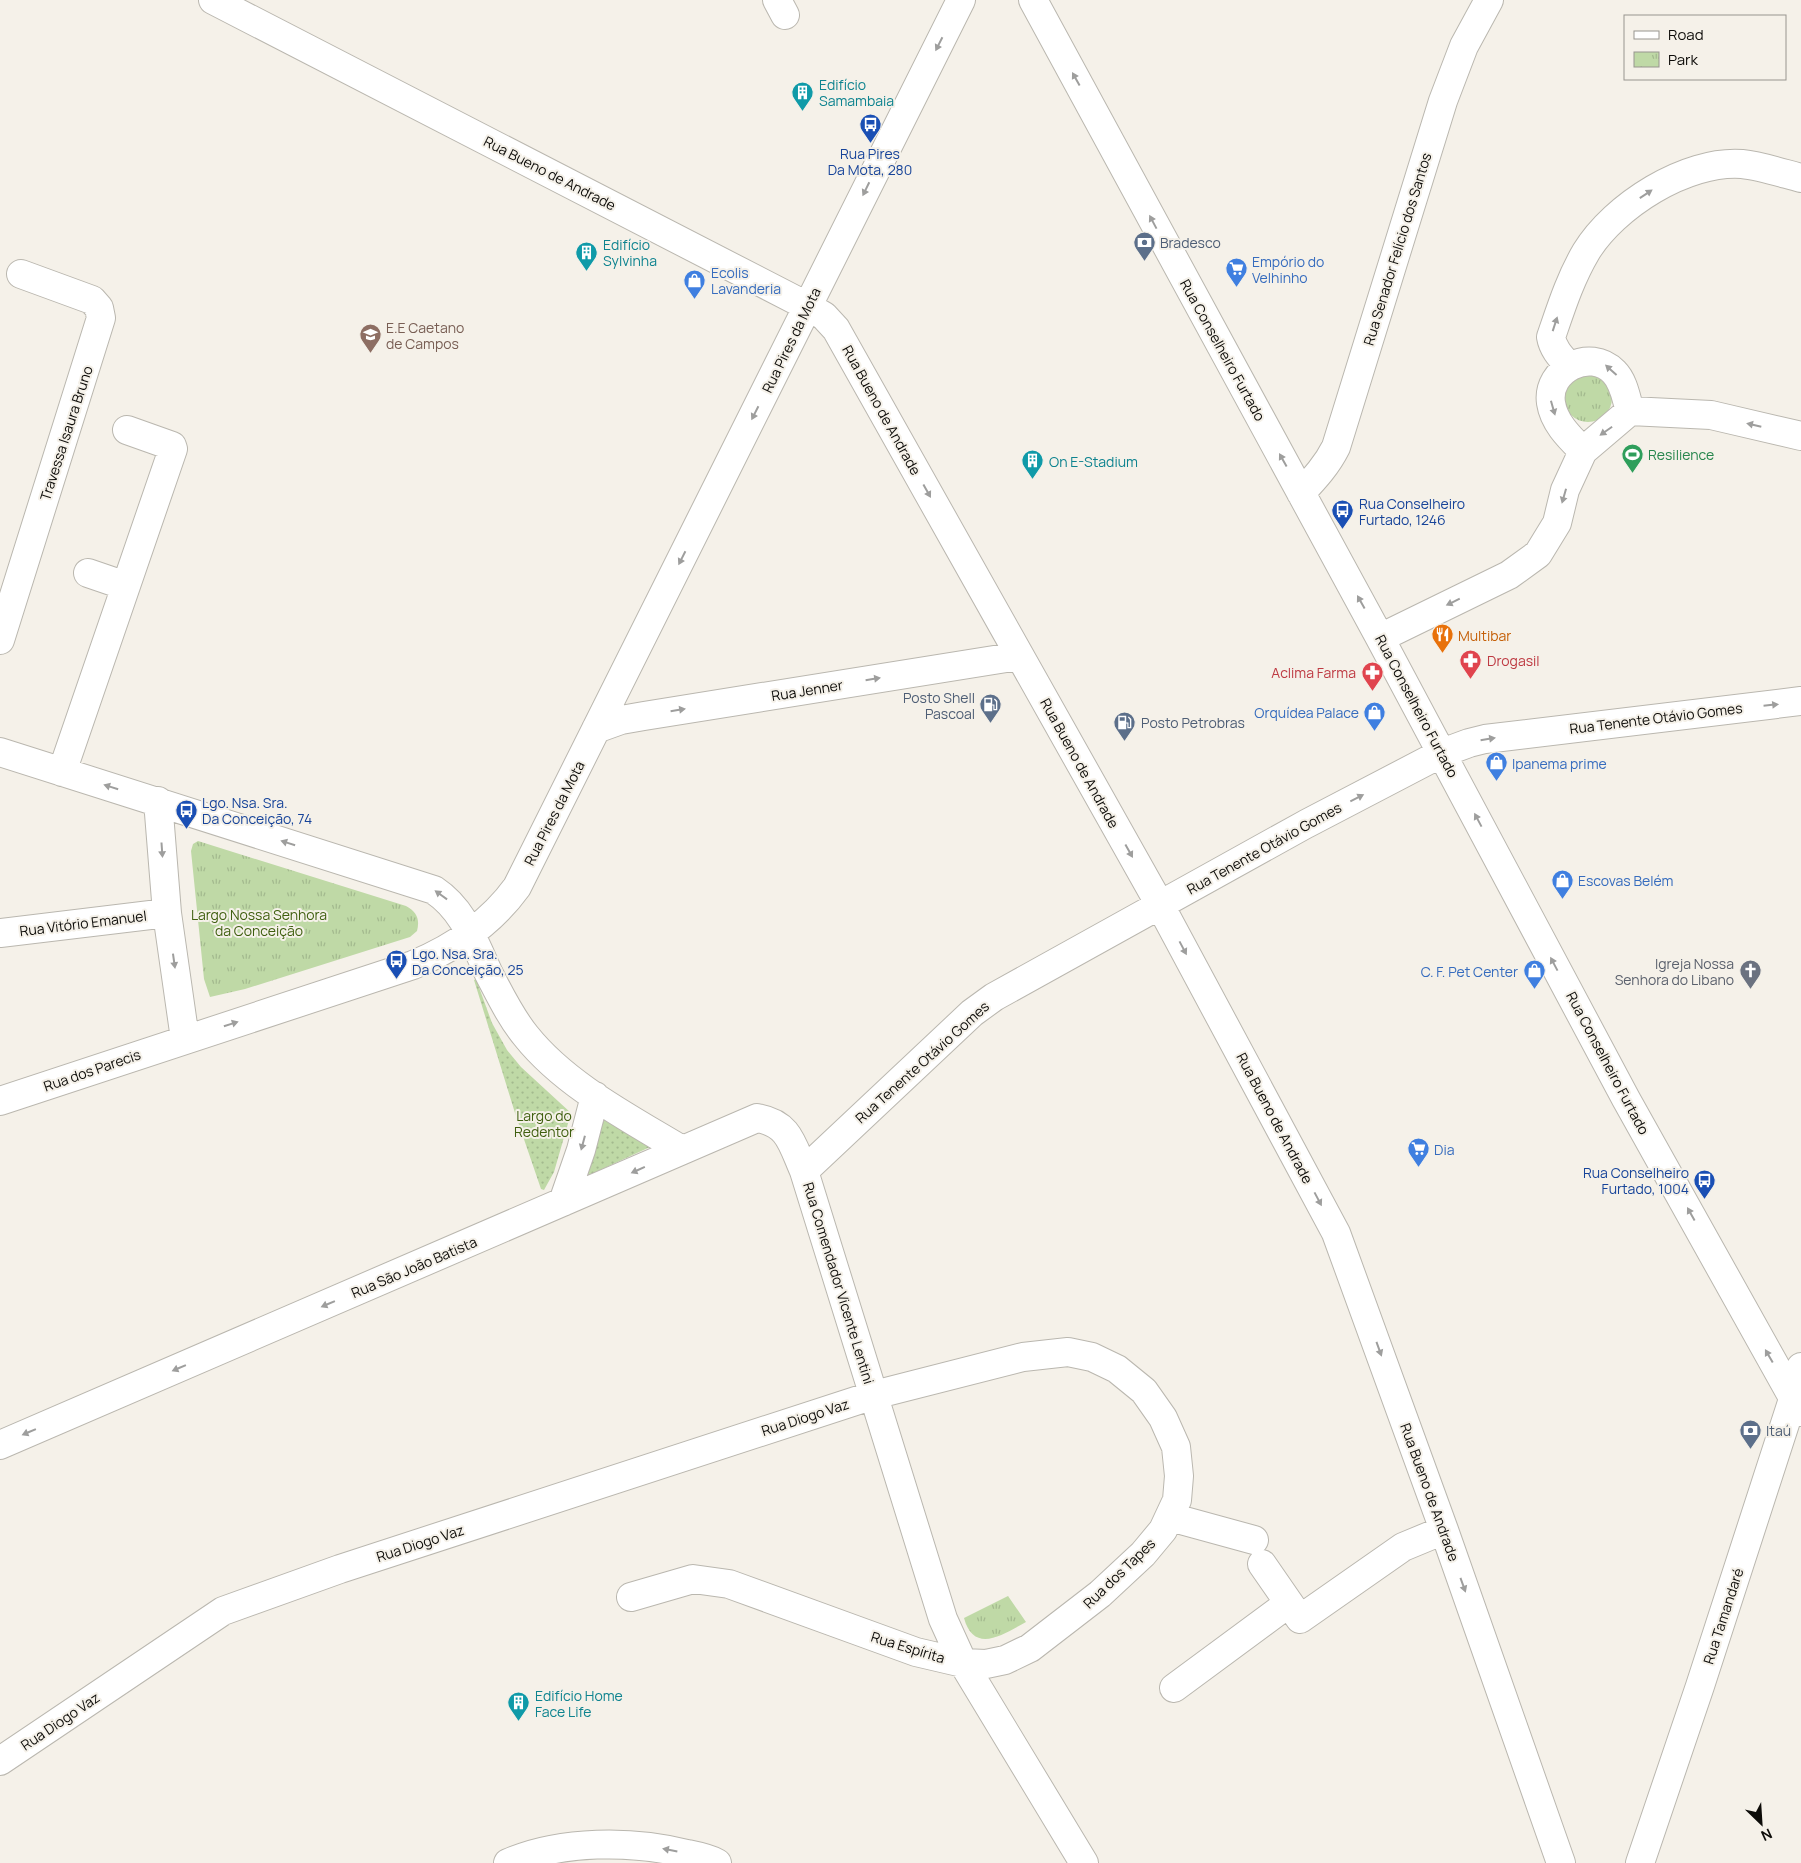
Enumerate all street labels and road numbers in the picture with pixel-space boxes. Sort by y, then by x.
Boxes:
street label: Rua Bueno de Andrade [481,131,619,215]
street label: Rua Senador Felício dos Santos [1359,150,1435,348]
street label: Rua Conselheiro Furtado [1176,276,1270,424]
street label: Rua Pires da Mota [757,284,825,396]
street label: Rua Bueno de Andrade [838,342,926,478]
street label: Travessa Isaura Bruno [35,363,97,503]
street label: Rua Conselheiro Furtado [1371,631,1463,781]
street label: Rua Jenner [770,675,844,705]
street label: Rua Bueno de Andrade [1036,695,1124,831]
street label: Rua Tenente Otávio Gomes [1568,698,1744,738]
street label: Rua Pires da Mota [519,757,589,869]
street label: Rua Tenente Otávio Gomes [1183,798,1345,898]
street label: Rua Vitório Emanuel [18,906,148,940]
street label: Rua Conselheiro Furtado [1562,988,1654,1138]
street label: Rua Tenente Otávio Gomes [851,997,993,1127]
street label: Rua dos Parecis [41,1044,143,1096]
street label: Rua Bueno de Andrade [1232,1049,1318,1187]
street label: Rua Comendador Vicente Lentini [799,1180,879,1386]
street label: Rua São João Batista [348,1232,480,1302]
street label: Rua Diogo Vaz [759,1394,851,1440]
street label: Rua Bueno de Andrade [1396,1420,1464,1564]
street label: Rua Diogo Vaz [374,1520,466,1566]
street label: Rua dos Tapes [1079,1534,1159,1612]
street label: Rua Tamandaré [1698,1565,1748,1667]
street label: Rua Espírita [869,1627,947,1667]
street label: Rua Diogo Vaz [17,1688,103,1754]

